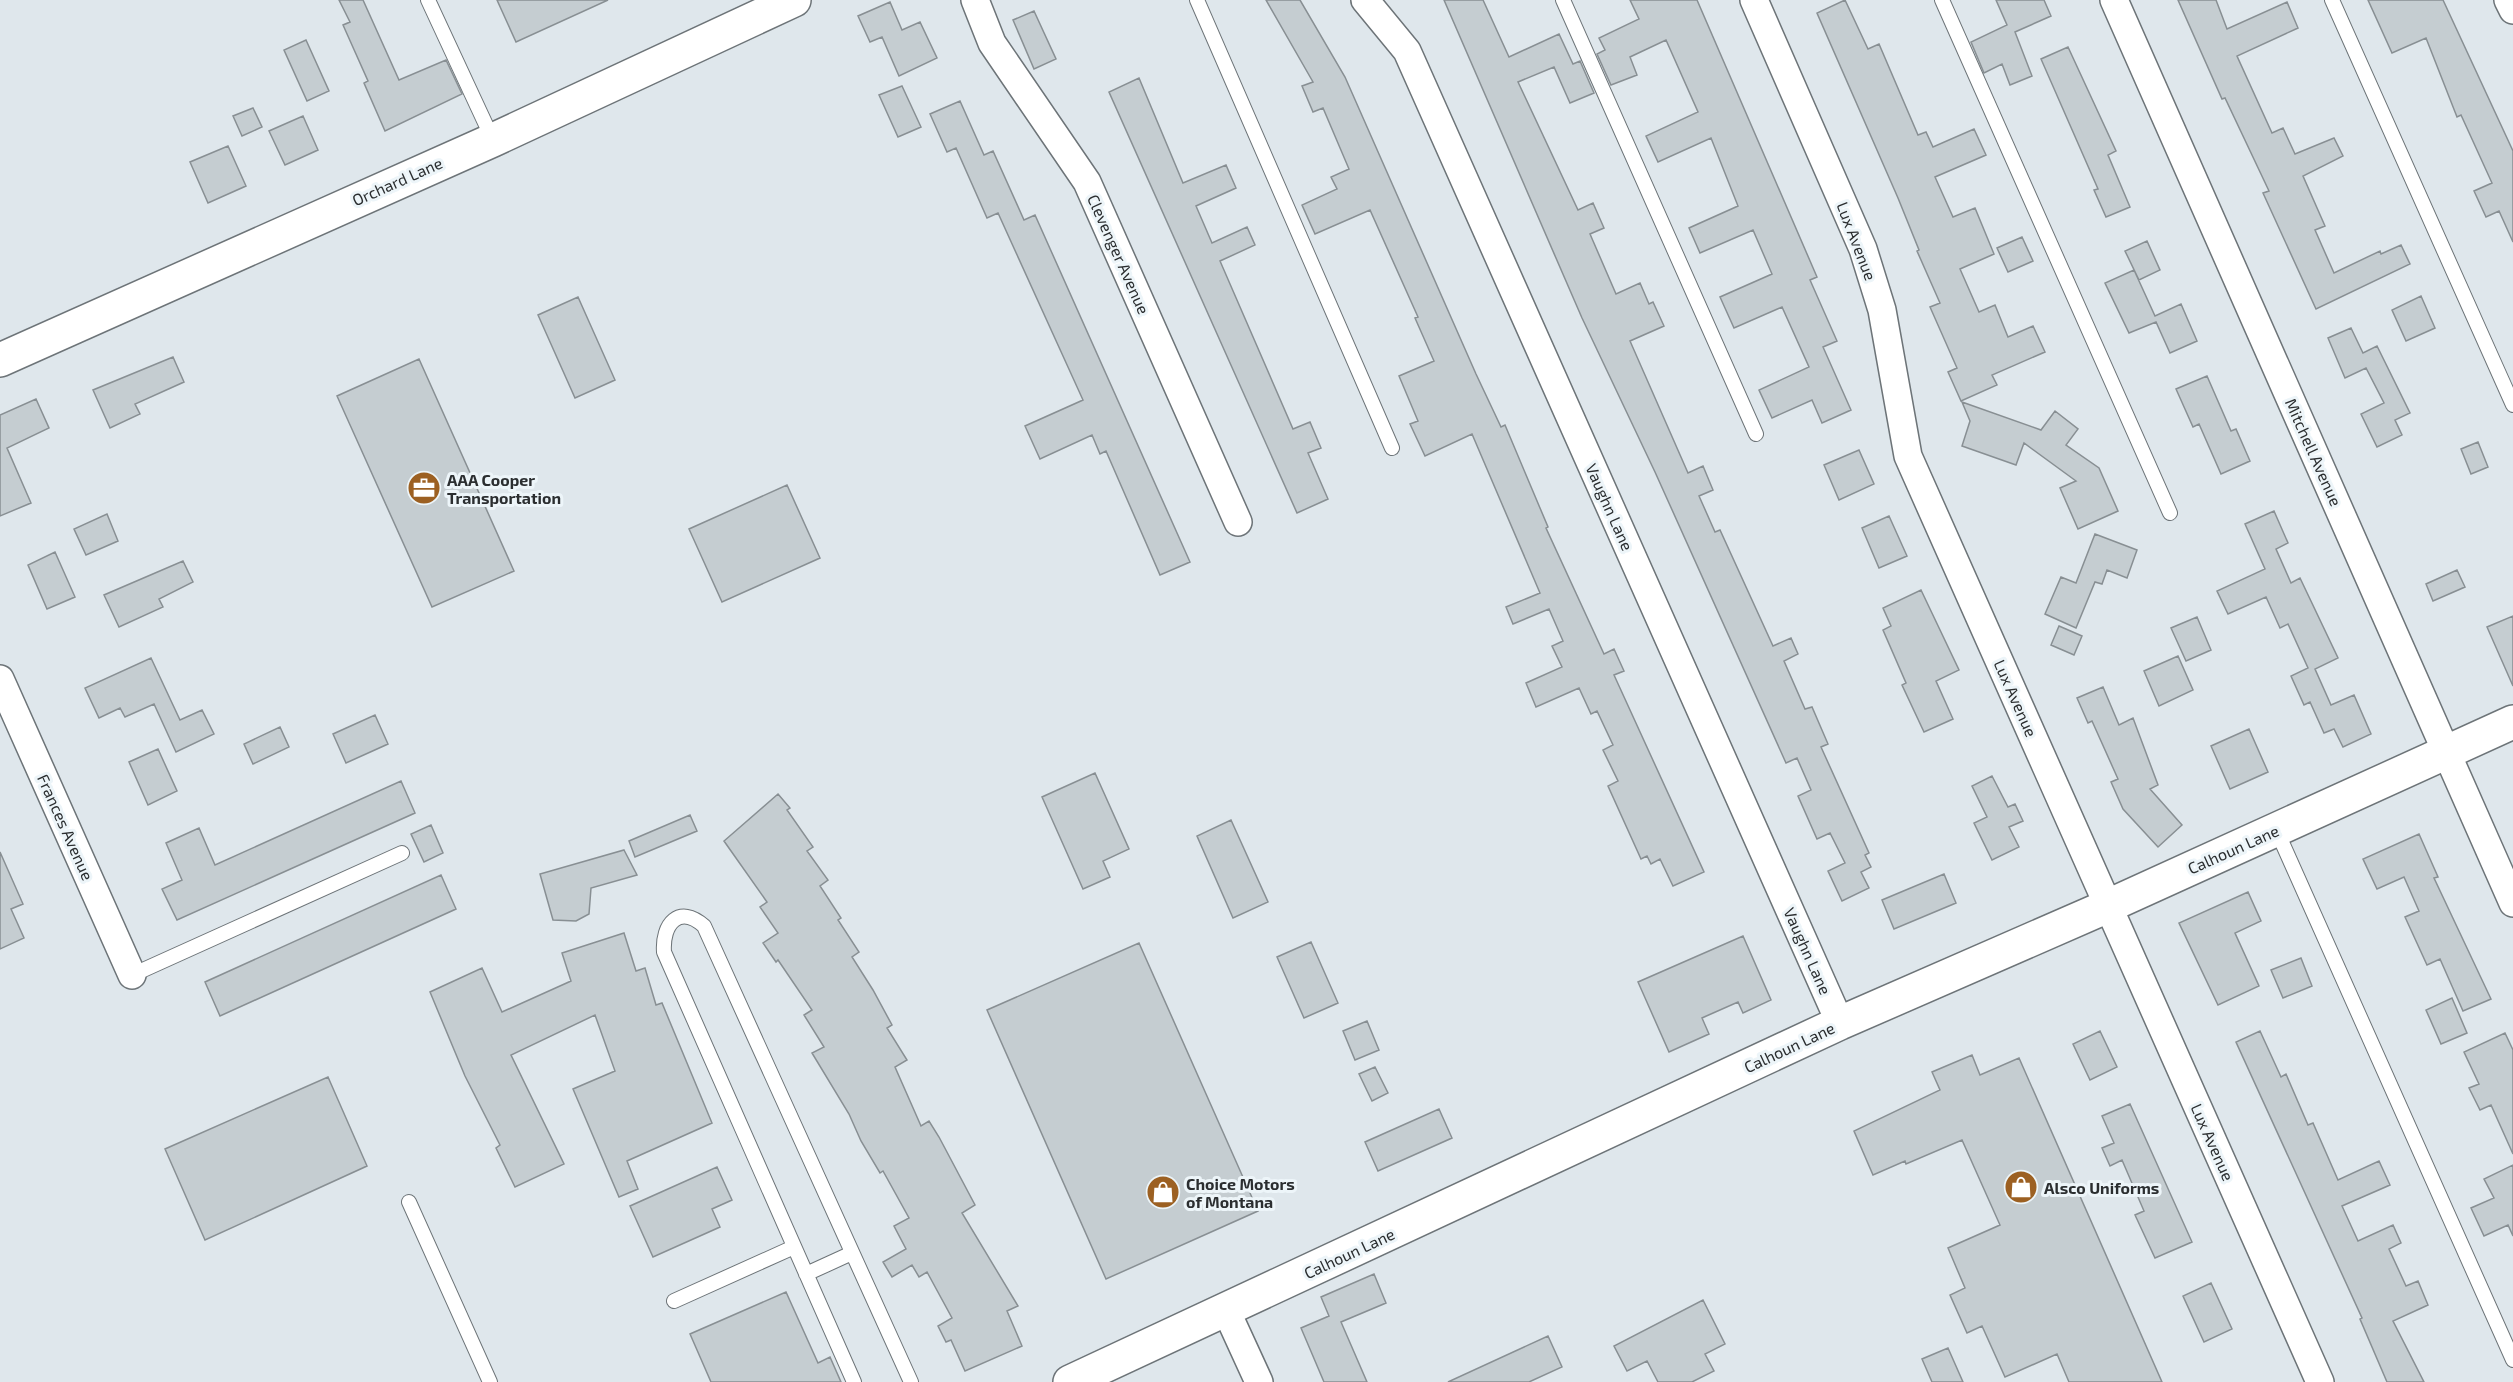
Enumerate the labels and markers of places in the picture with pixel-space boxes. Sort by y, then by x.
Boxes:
office icon: AAA Cooper Transportation [406,470,442,506]
place label: AAA Cooper Transportation [447,470,561,507]
shop icon: Alsco Uniforms [2003,1169,2039,1205]
shop icon: Choice Motors of Montana [1145,1174,1181,1210]
place label: Choice Motors of Montana [1186,1174,1295,1211]
place label: Alsco Uniforms [2044,1178,2159,1197]

